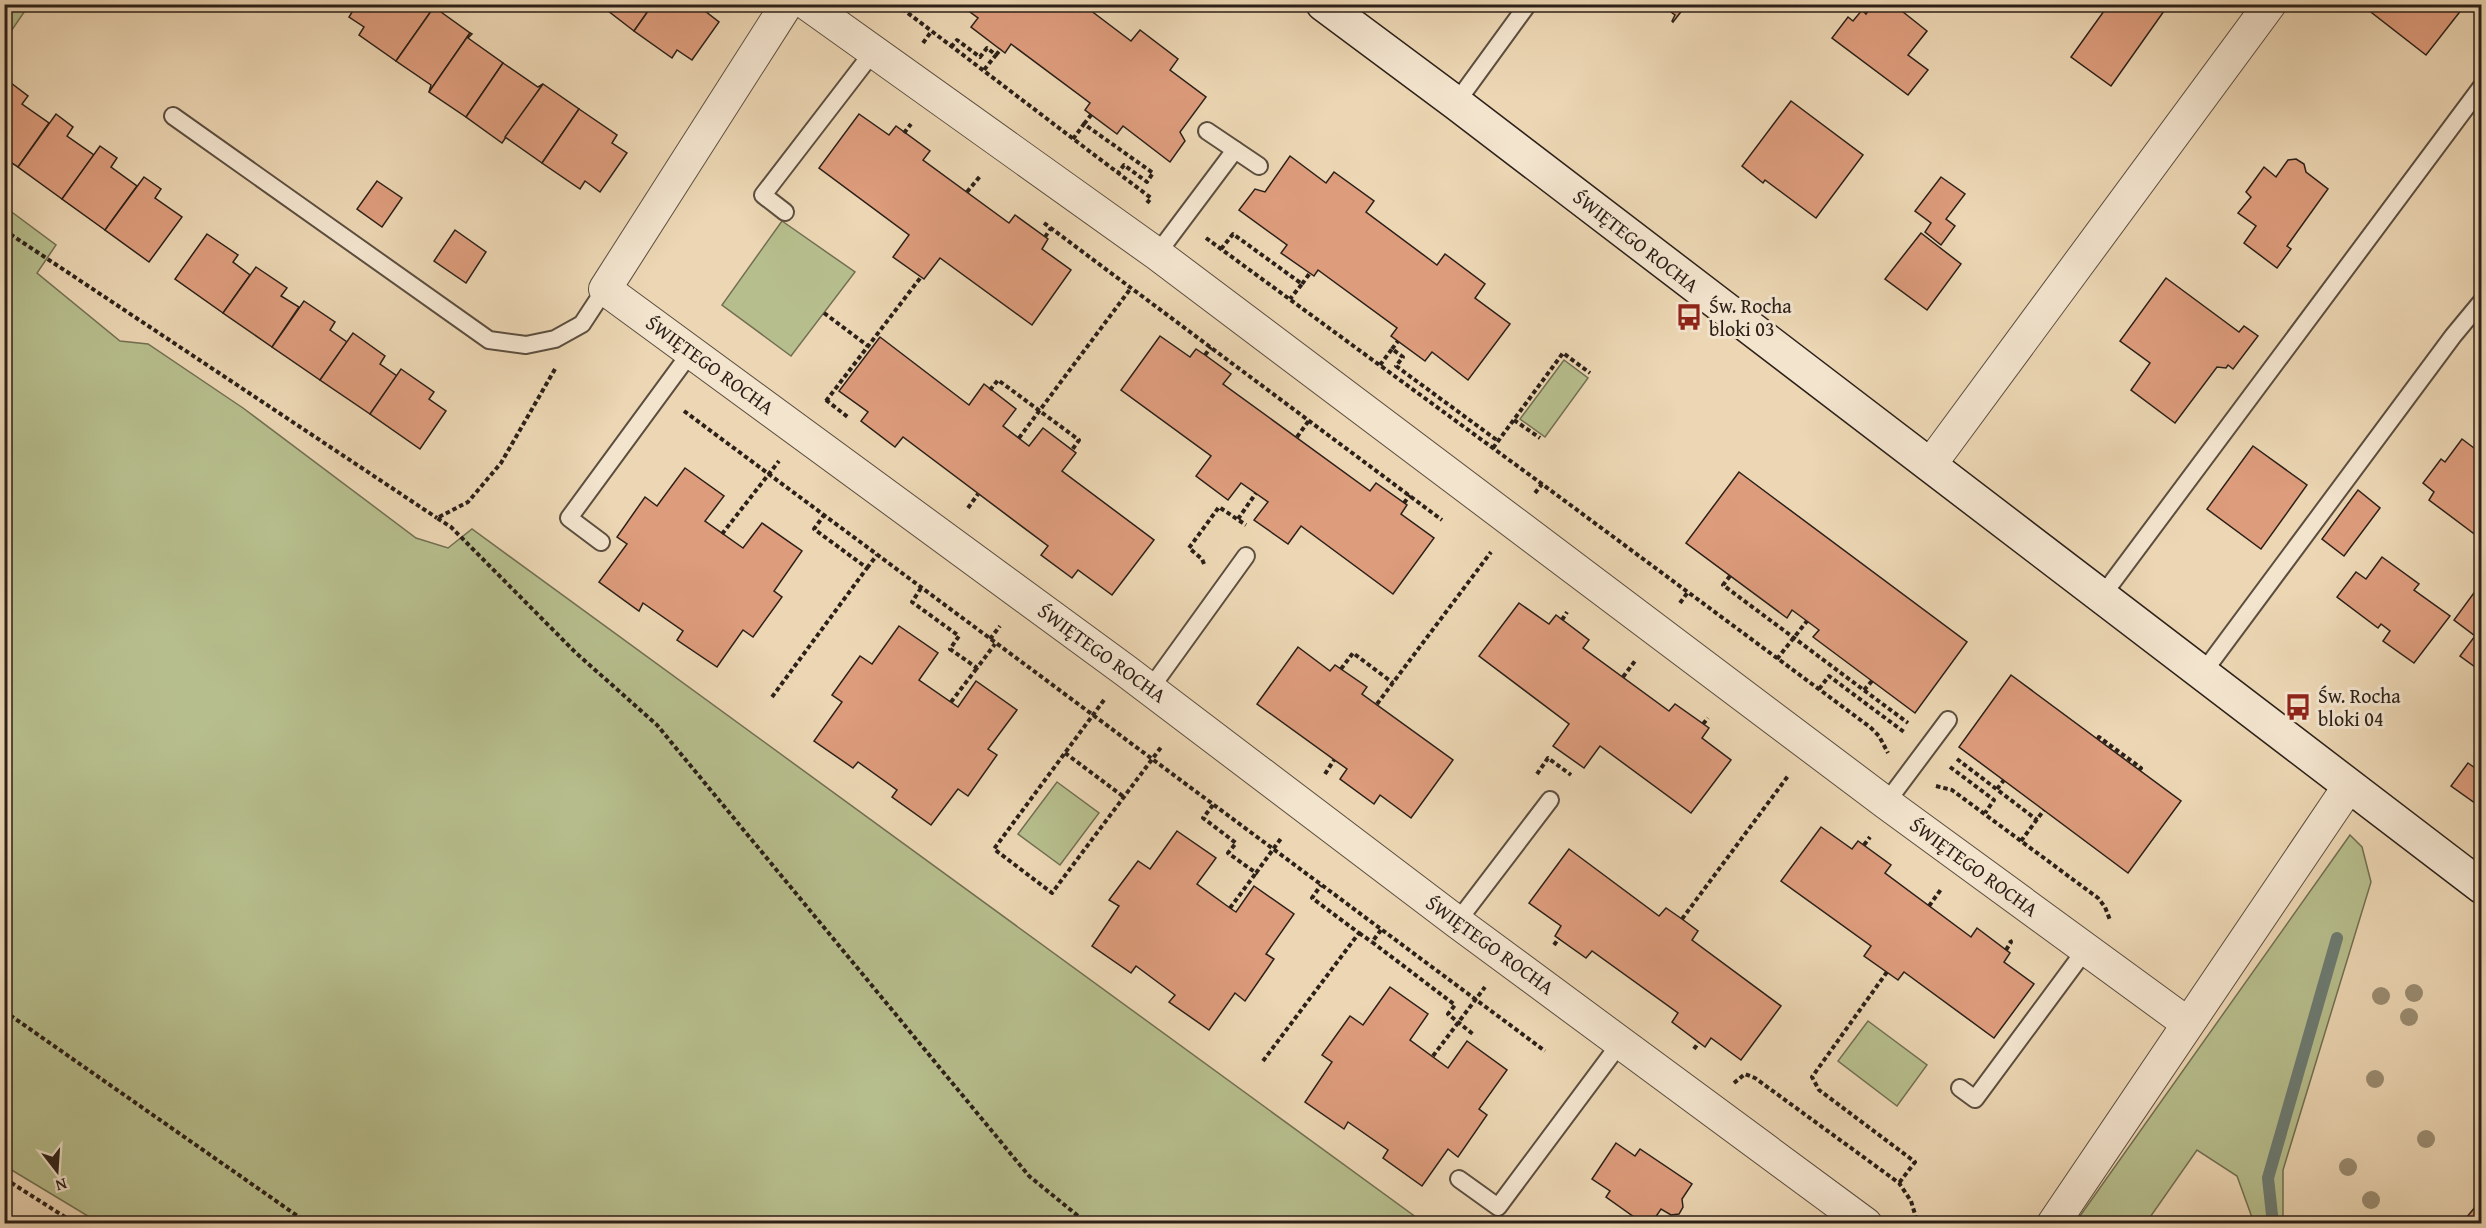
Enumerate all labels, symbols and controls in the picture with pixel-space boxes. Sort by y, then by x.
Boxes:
street label: ŚWIĘTEGO ROCHA [1567,182,1705,299]
place label: Św. Rocha bloki 03 [1709,291,1792,343]
bus stop icon: Św. Rocha bloki 03 [1674,302,1704,332]
street label: ŚWIĘTEGO ROCHA [640,308,781,421]
street label: ŚWIĘTEGO ROCHA [1032,596,1173,709]
place label: Św. Rocha bloki 04 [2318,681,2401,733]
bus stop icon: Św. Rocha bloki 04 [2283,692,2313,722]
street label: ŚWIĘTEGO ROCHA [1904,810,2045,923]
street label: ŚWIĘTEGO ROCHA [1420,888,1561,1001]
north arrow [27,1141,87,1201]
text: N [52,1172,70,1198]

